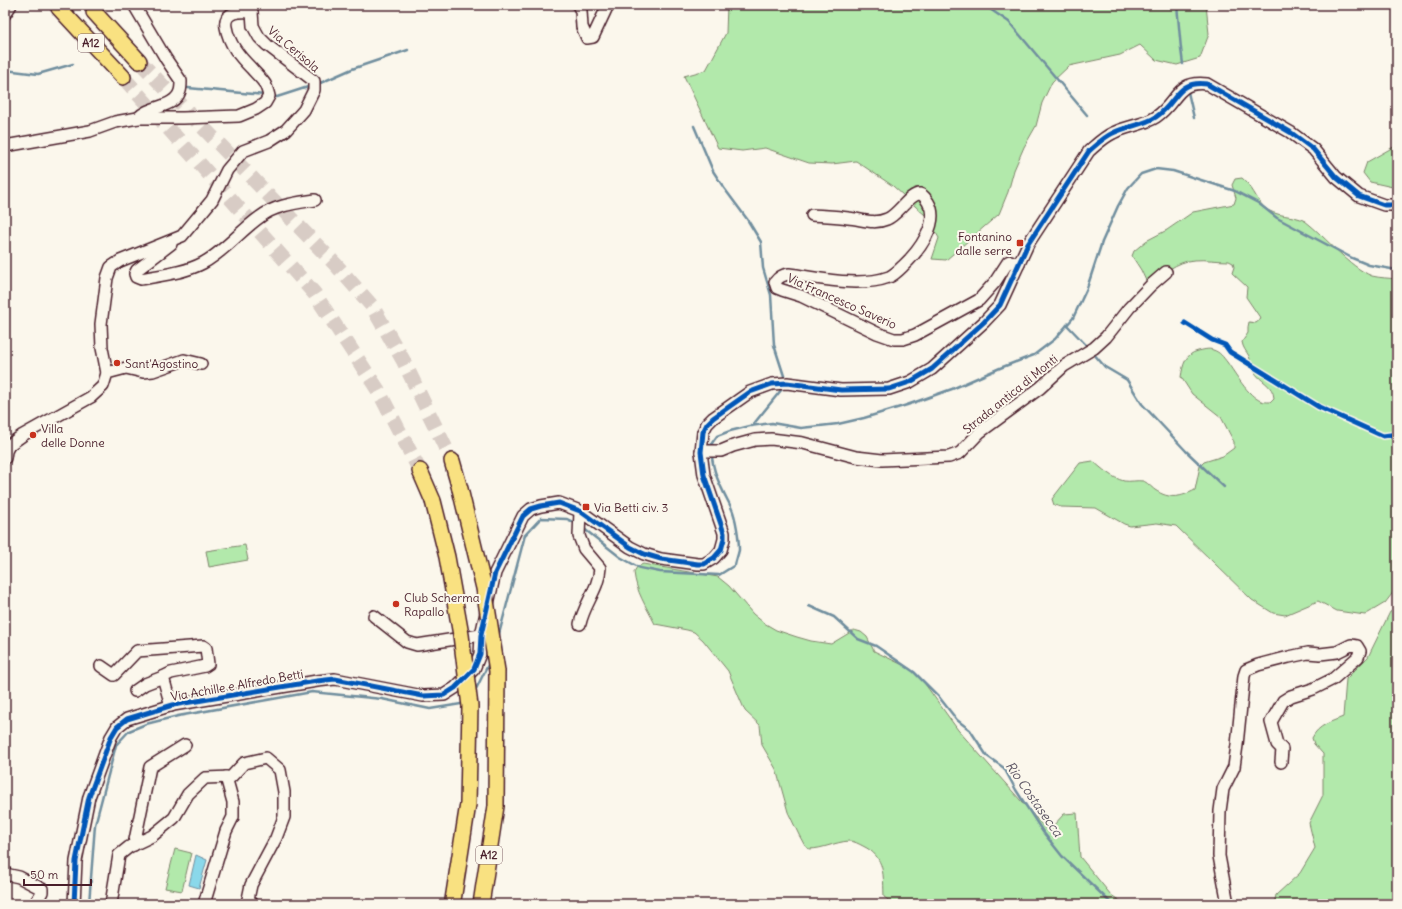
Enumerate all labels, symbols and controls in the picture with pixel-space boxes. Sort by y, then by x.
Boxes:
street label: Via Cerisola [265,23,323,75]
road number: A12 [78,34,104,52]
place label: Fontanino dalle serre [956,229,1012,258]
marker: Fontanino dalle serre [1015,238,1025,248]
street label: Via Francesco Saverio [785,270,899,332]
street label: Strada antica di Monti [960,351,1060,437]
place label: Sant'Agostino [125,356,199,371]
marker: Sant'Agostino [112,358,122,368]
place label: Villa delle Donne [41,421,105,450]
marker: Villa delle Donne [28,430,38,440]
place label: Via Betti civ. 3 [594,500,669,515]
marker: Via Betti civ. 3 [581,502,591,512]
place label: Club Scherma Rapallo [404,590,480,619]
marker: Club Scherma Rapallo [391,599,401,609]
street label: Via Achille e Alfredo Betti [170,666,304,704]
water label: Rio Costasecca [1002,758,1067,841]
road number: A12 [476,846,502,864]
scale bar [24,861,91,887]
text: 50 m [30,867,59,882]

